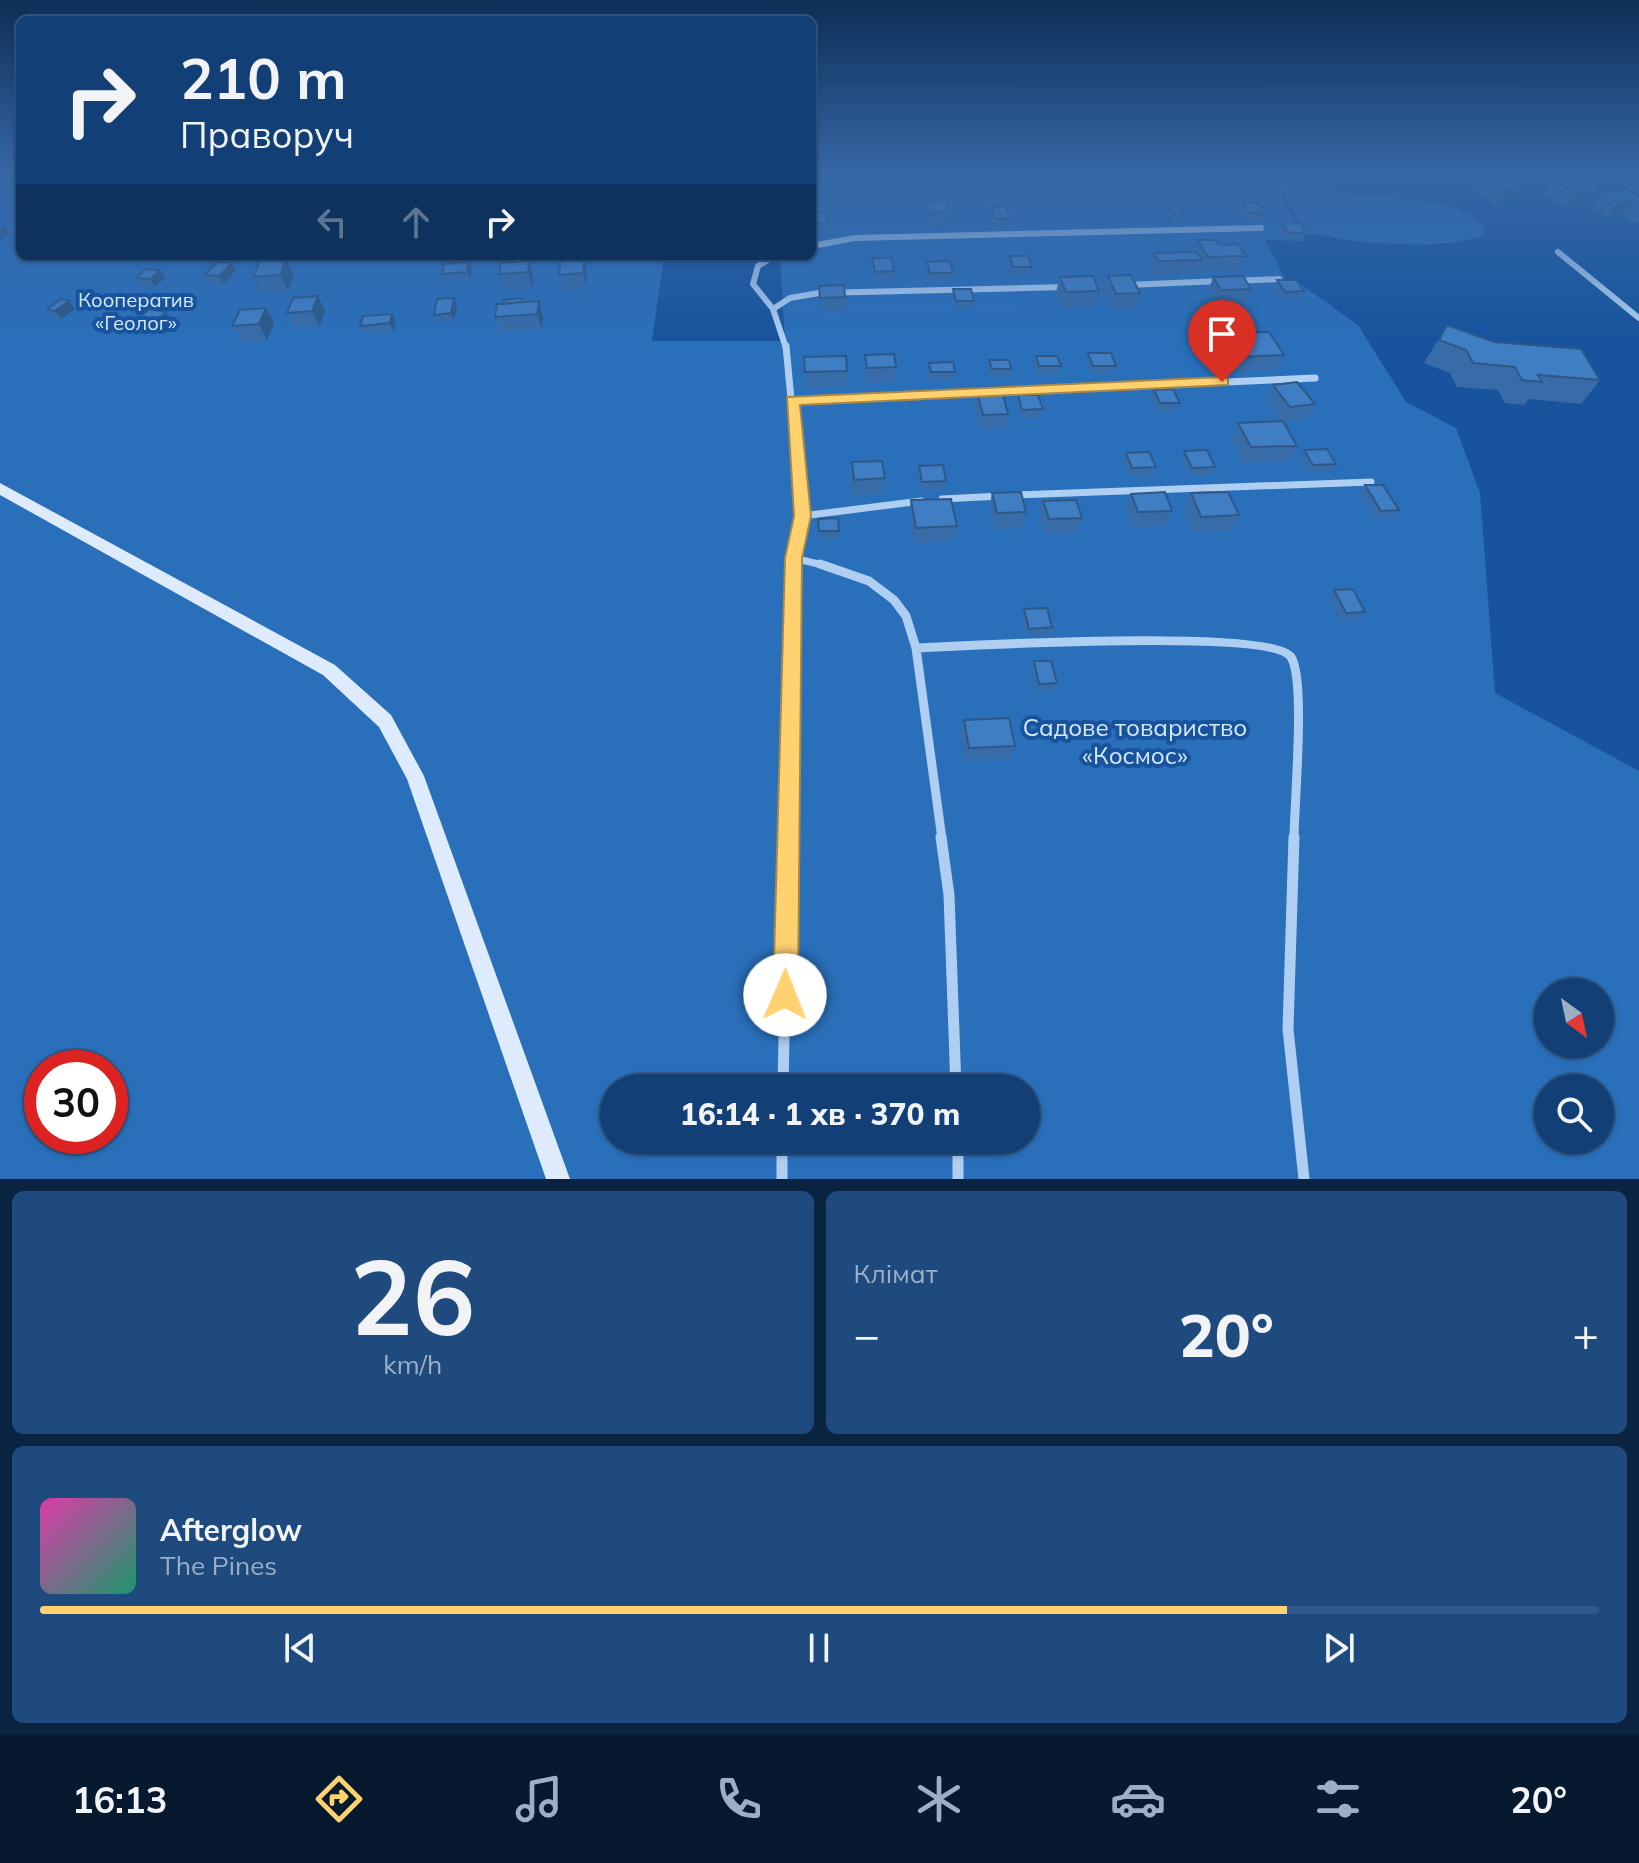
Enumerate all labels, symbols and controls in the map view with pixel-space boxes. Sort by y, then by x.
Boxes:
text: 210 m [180,43,347,113]
icon: right [48,48,152,152]
text: Праворуч [180,112,354,157]
icon: left [310,200,354,244]
icon: ahead [394,200,438,244]
icon: right [478,200,522,244]
park label: Кооператив «Геолог» [78,287,194,335]
pin [1188,300,1256,382]
icon: arrive [1200,312,1244,356]
park label: Садове товариство «Космос» [1023,712,1247,770]
position arrow [743,953,827,1037]
north arrow [1534,978,1614,1058]
map controls [1534,978,1614,1154]
speed limit sign: 30 [24,1050,128,1154]
button: search [1534,1074,1614,1154]
text: 16:14 · 1 хв · 370 m [680,1095,960,1133]
text: 26 [350,1230,475,1361]
text: Клімат [854,1257,937,1290]
text: 20° [1179,1297,1274,1372]
text: − [854,1307,880,1362]
text: + [1573,1307,1599,1362]
text: km/h [383,1348,442,1381]
text: Afterglow [160,1511,302,1549]
text: The Pines [160,1549,277,1582]
icon: previous [278,1626,322,1670]
icon: pause [797,1626,841,1670]
icon: next [1317,1626,1361,1670]
icon: directions [311,1771,367,1827]
icon: music [511,1771,567,1827]
icon: phone [711,1771,767,1827]
icon: climate [911,1771,967,1827]
icon: car [1110,1771,1166,1827]
icon: filters [1310,1771,1366,1827]
text: 16:13 [72,1777,167,1822]
text: 20° [1510,1777,1567,1822]

